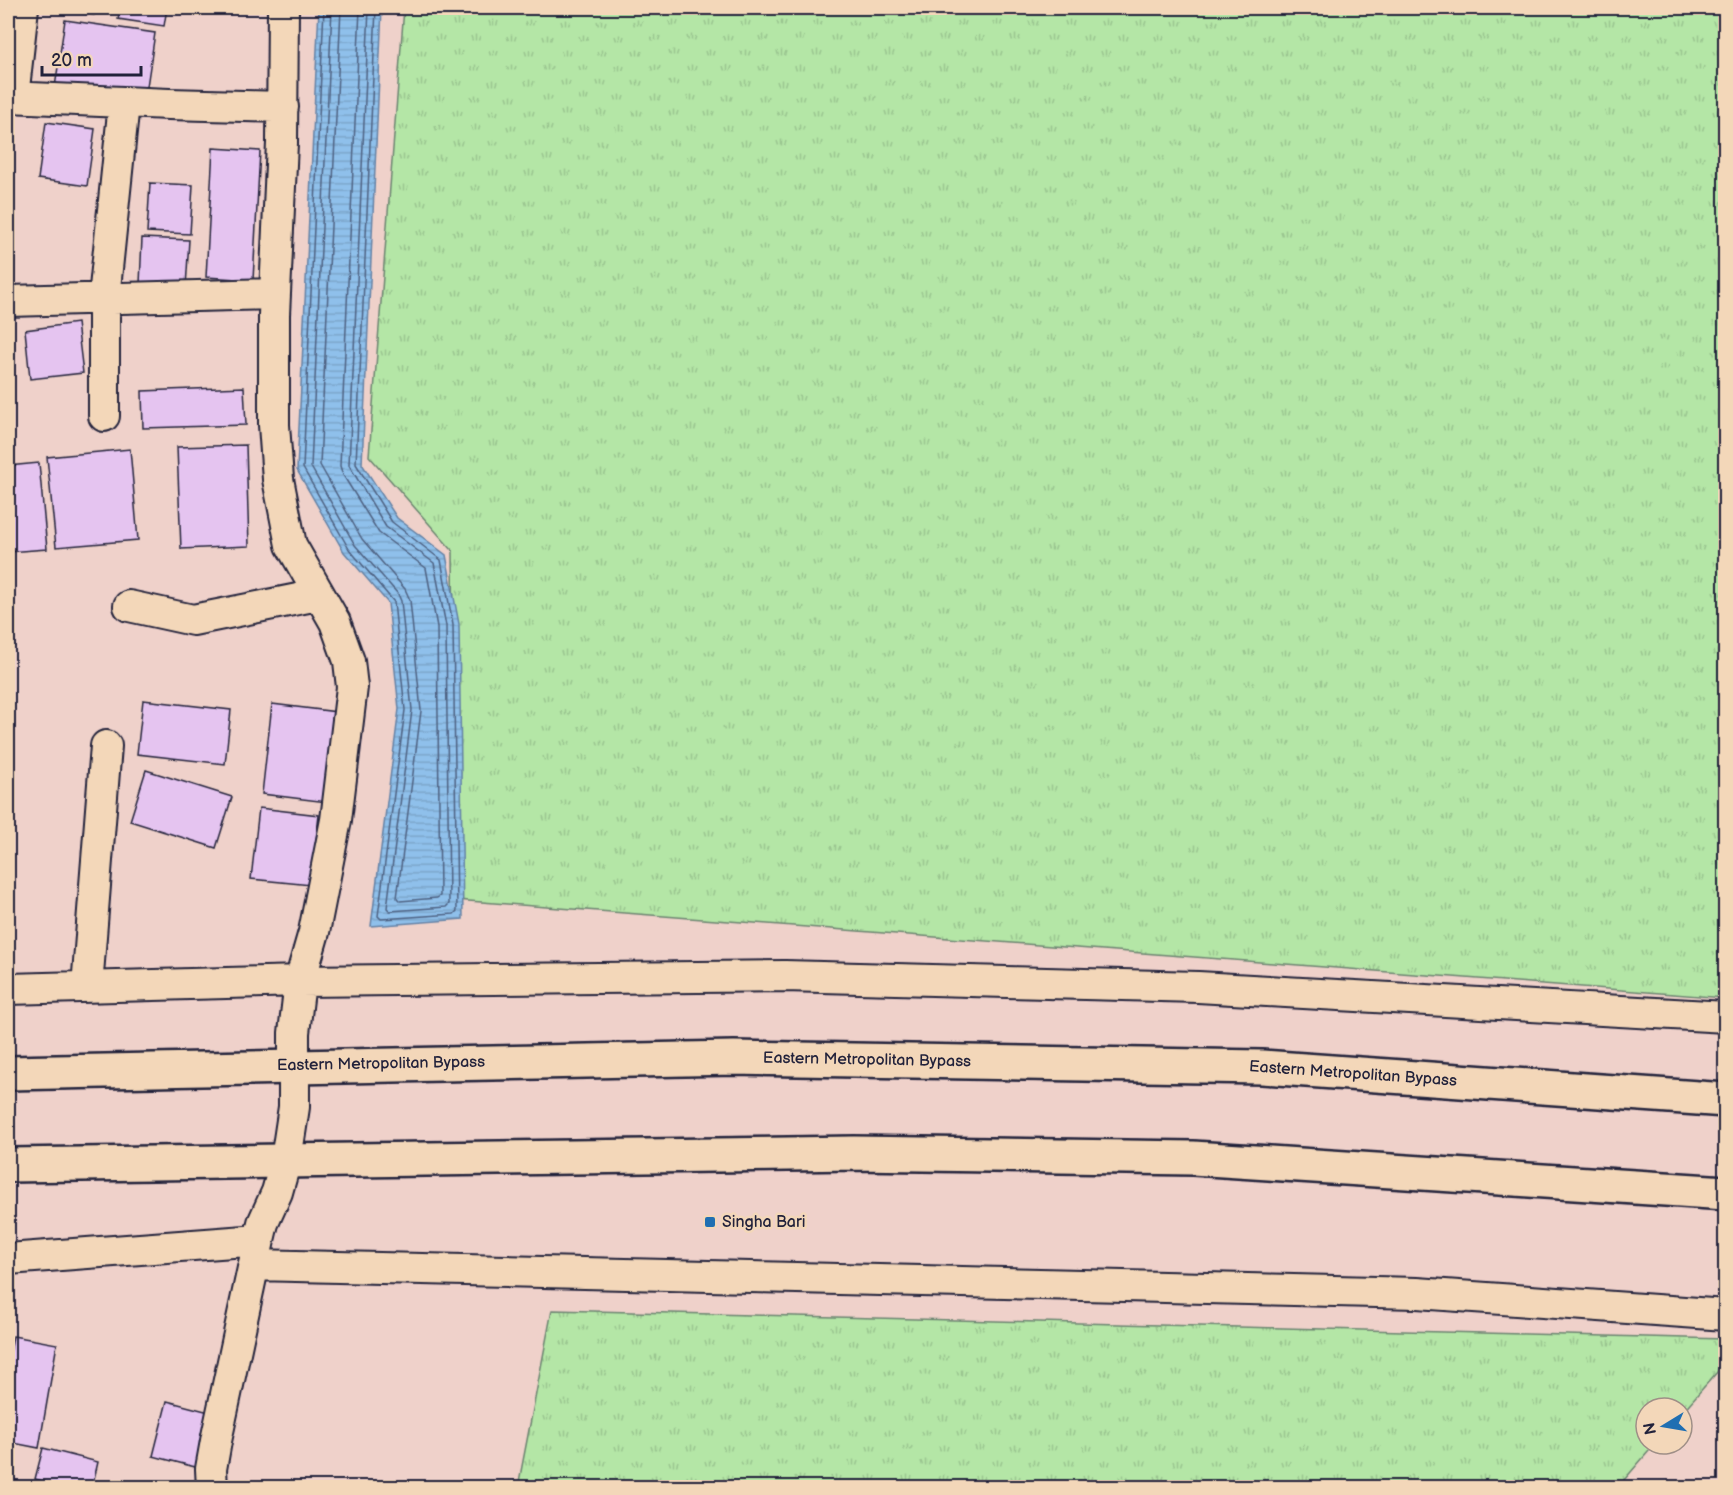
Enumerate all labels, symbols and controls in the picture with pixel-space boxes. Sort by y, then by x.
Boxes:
scale bar [42,39,141,77]
text: 20 m [51,50,92,71]
street label: Eastern Metropolitan Bypass [763,1049,971,1071]
street label: Eastern Metropolitan Bypass [277,1053,485,1075]
street label: Eastern Metropolitan Bypass [1248,1057,1458,1091]
place label: Singha Bari [722,1213,805,1232]
marker: Singha Bari [703,1215,717,1229]
north arrow [1634,1396,1694,1456]
text: N [1640,1421,1661,1436]

